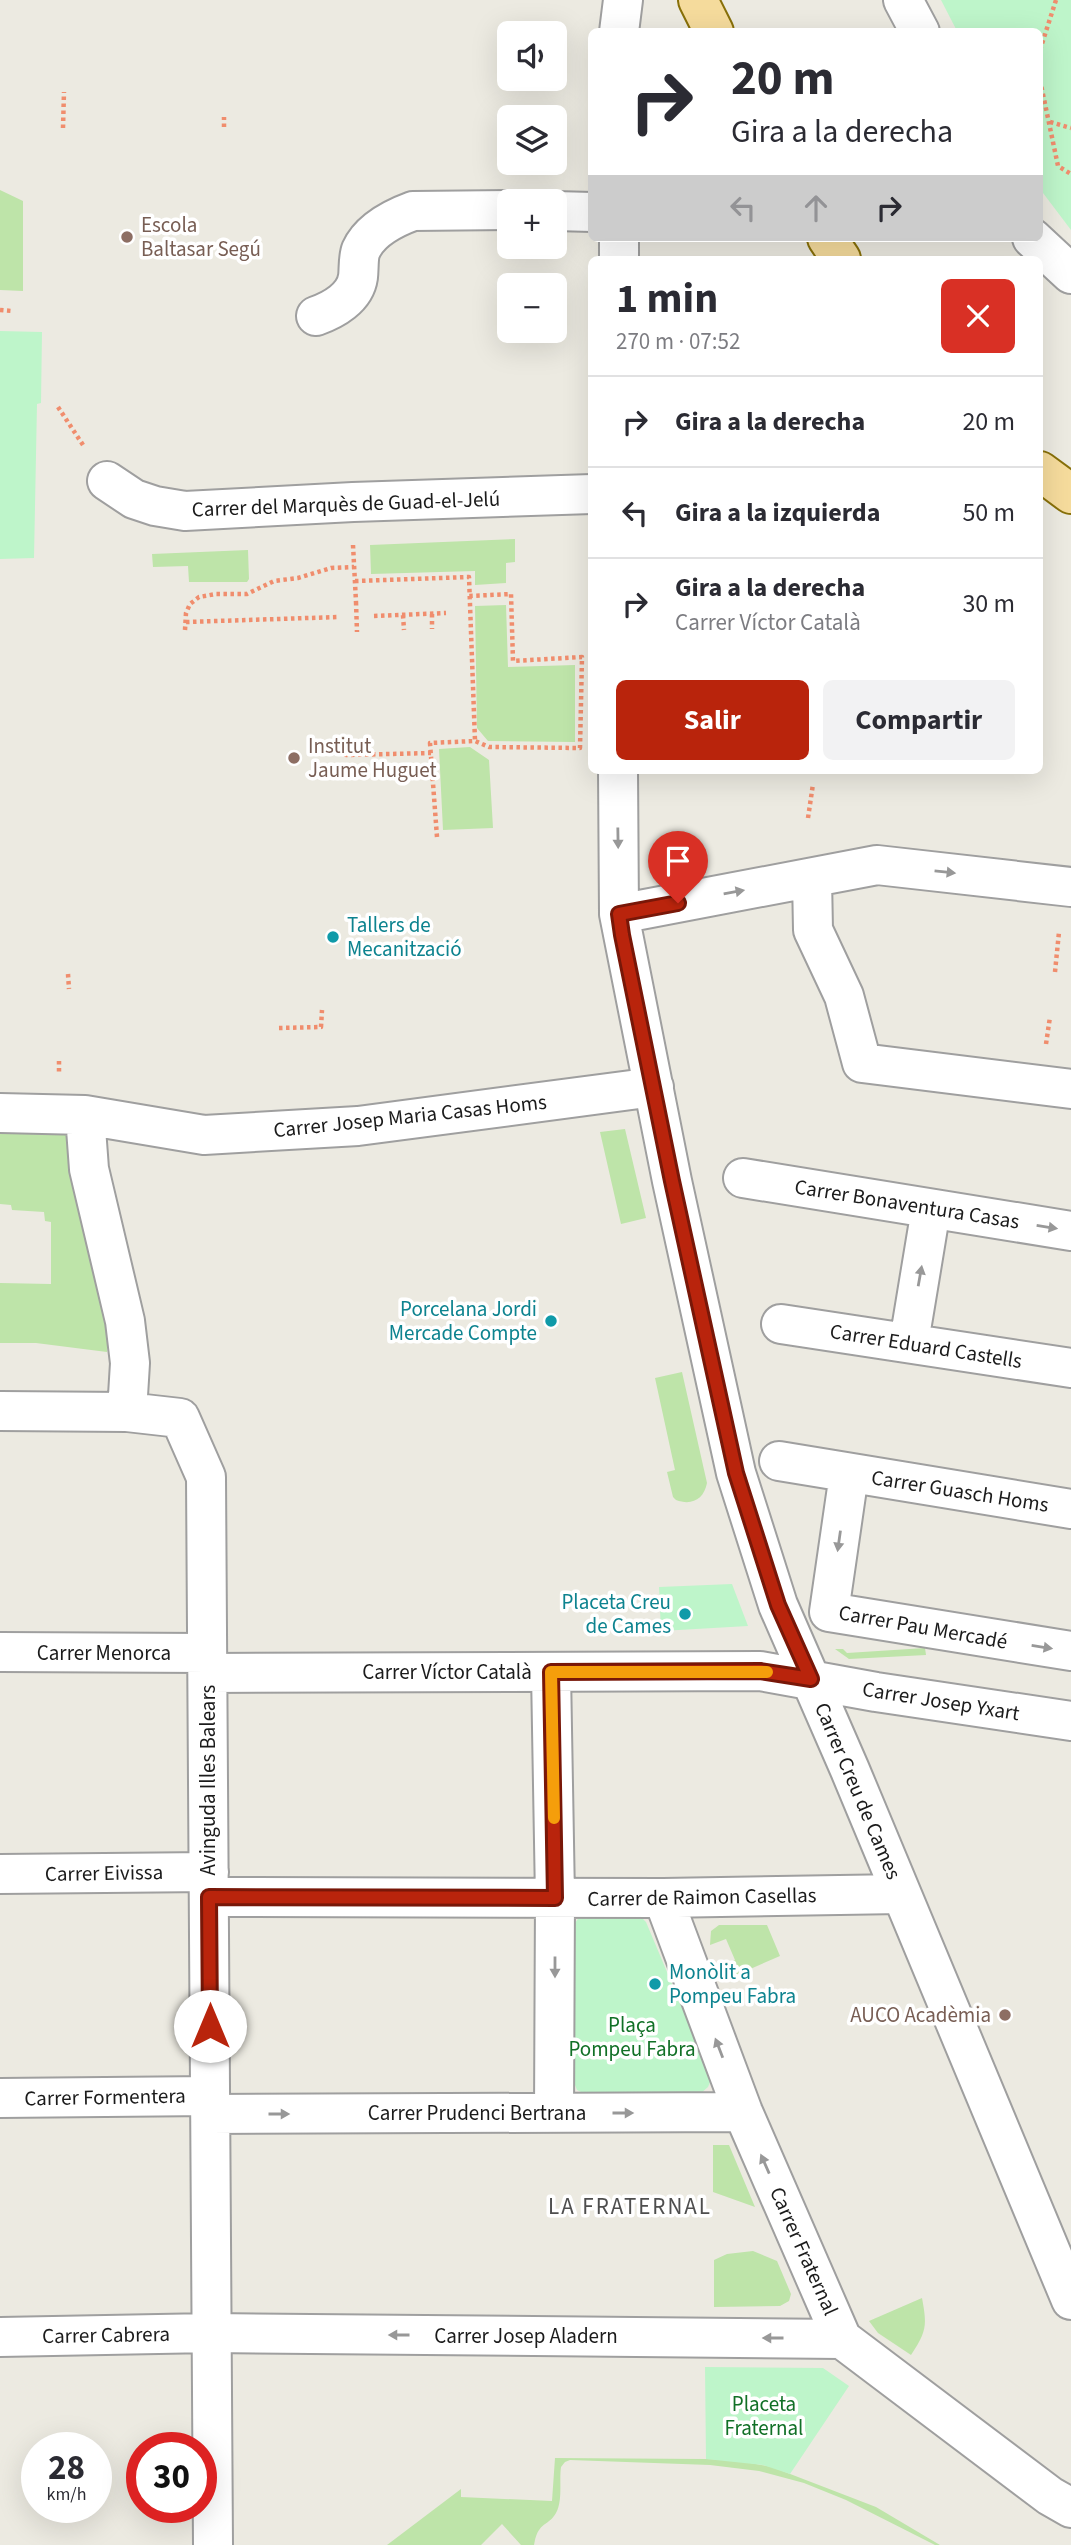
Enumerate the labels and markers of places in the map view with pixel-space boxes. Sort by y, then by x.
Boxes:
place label: Escola Baltasar Segú [141,210,261,264]
marker: Escola Baltasar Segú [119,229,135,245]
place label: Institut Jaume Huguet [308,731,437,785]
marker: Institut Jaume Huguet [286,750,302,766]
pin [648,831,708,903]
place label: Tallers de Mecanització [347,910,462,964]
marker: Tallers de Mecanització [325,929,341,945]
place label: Porcelana Jordi Mercade Compte [389,1294,537,1348]
marker: Porcelana Jordi Mercade Compte [543,1313,559,1329]
place label: Placeta Creu de Cames [561,1587,671,1641]
marker: Placeta Creu de Cames [677,1606,693,1622]
place label: Monòlit a Pompeu Fabra [669,1957,796,2011]
marker: Monòlit a Pompeu Fabra [647,1976,663,1992]
place label: AUCO Acadèmia [850,2000,991,2030]
marker: AUCO Acadèmia [997,2007,1013,2023]

